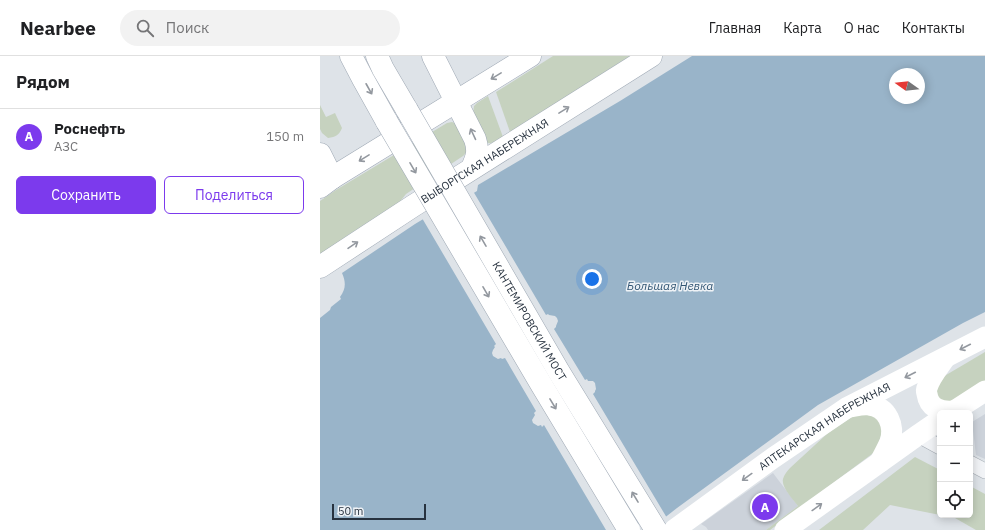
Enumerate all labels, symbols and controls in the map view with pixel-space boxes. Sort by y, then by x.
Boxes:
search box [120,10,400,46]
text: Nearbee [20,16,96,40]
icon: search [134,17,156,39]
text: Поиск [166,18,209,37]
text: Главная [709,19,761,37]
text: Карта [783,19,822,37]
text: О нас [844,19,880,37]
text: Контакты [902,19,965,37]
north arrow [889,68,925,104]
text: Рядом [16,71,70,93]
one-way arrow [490,73,502,81]
one-way arrow [365,83,373,95]
one-way arrow [558,106,569,114]
street label: ВЫБОРГСКАЯ НАБЕРЕЖНАЯ [418,115,551,206]
text: Роснефть [54,119,125,138]
text: A [25,128,33,145]
text: 150 m [266,128,304,145]
one-way arrow [469,128,476,140]
text: АЗС [54,138,78,155]
one-way arrow [358,155,370,163]
one-way arrow [410,162,418,174]
button: Сохранить [16,176,156,214]
button: Поделиться [164,176,304,214]
one-way arrow [478,235,486,247]
one-way arrow [347,241,358,249]
street label: КАНТЕМИРОВСКИЙ МОСТ [489,259,570,384]
your location [582,269,602,289]
water label: Большая Невка [627,278,713,293]
one-way arrow [483,286,491,298]
one-way arrow [959,344,971,351]
one-way arrow [905,372,917,379]
street label: АПТЕКАРСКАЯ НАБЕРЕЖНАЯ [756,380,893,473]
one-way arrow [549,398,557,410]
map controls [937,410,973,518]
button: + [937,410,973,446]
button: − [937,446,973,482]
one-way arrow [741,473,752,481]
button: locate [937,482,973,518]
one-way arrow [631,491,639,503]
pin: A [752,492,778,522]
scale bar [332,502,426,521]
one-way arrow [811,503,822,511]
text: 50 m [338,504,363,518]

